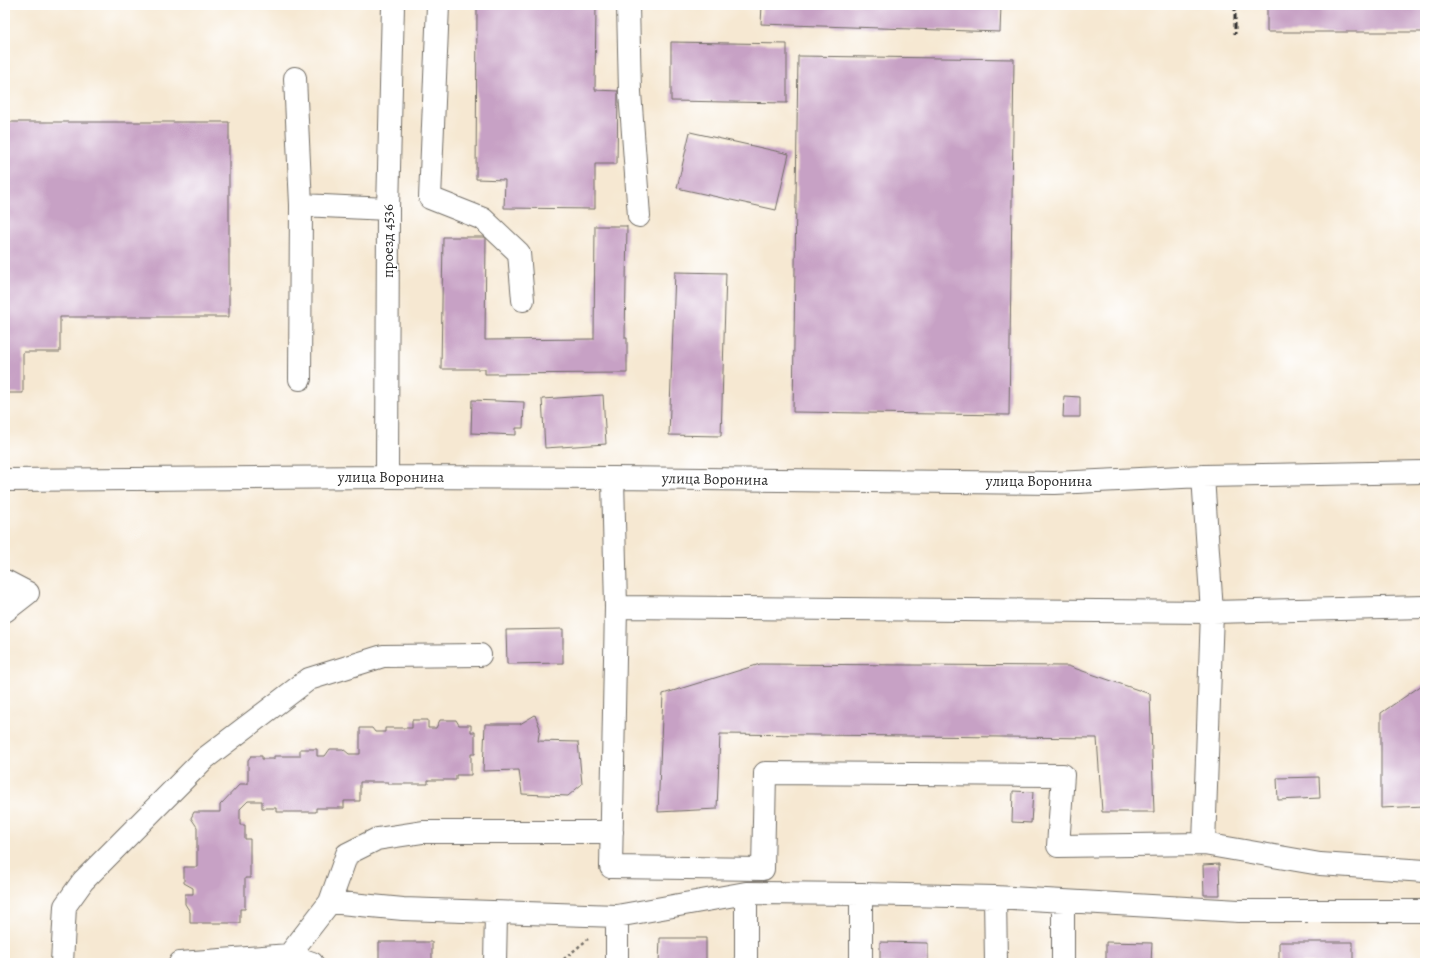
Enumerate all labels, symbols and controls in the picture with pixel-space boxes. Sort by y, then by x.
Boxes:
street label: проезд 4536 [378,204,398,278]
street label: улица Воронина [337,467,444,487]
street label: улица Воронина [661,468,768,490]
street label: улица Воронина [985,471,1092,491]

